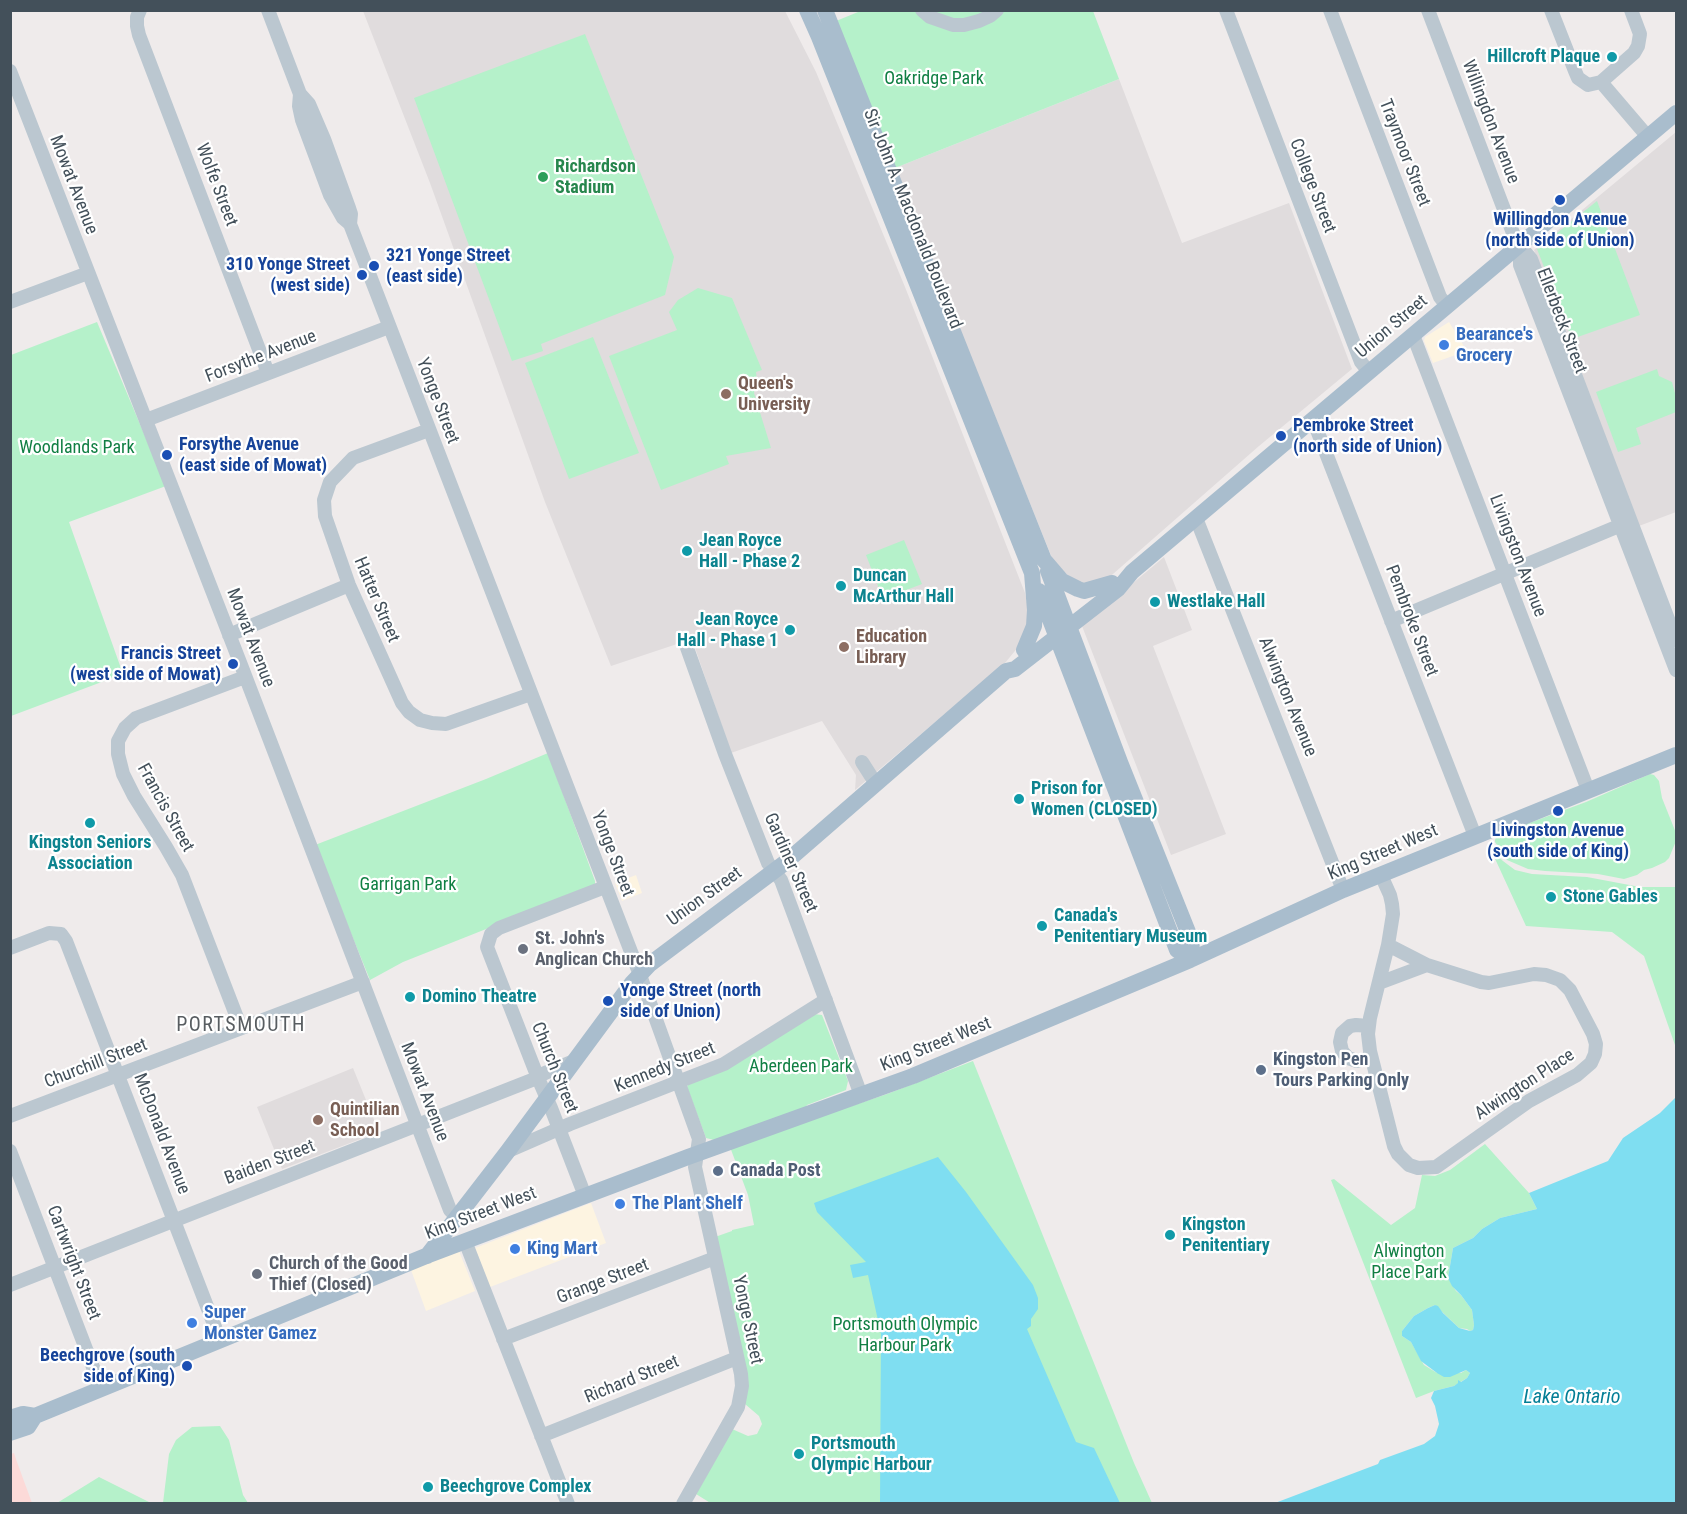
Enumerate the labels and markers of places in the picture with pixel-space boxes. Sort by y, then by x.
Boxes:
place label: Hillcroft Plaque [1487,46,1600,68]
marker: Hillcroft Plaque [1605,50,1619,64]
place label: Richardson Stadium [555,156,636,198]
marker: Richardson Stadium [536,170,550,184]
marker: Willingdon Avenue (north side of Union) [1553,193,1567,207]
place label: Willingdon Avenue (north side of Union) [1485,209,1635,252]
place label: 321 Yonge Street (east side) [386,245,510,288]
place label: 310 Yonge Street (west side) [226,254,350,296]
marker: 321 Yonge Street (east side) [367,259,381,273]
marker: 310 Yonge Street (west side) [355,268,369,282]
place label: Bearance's Grocery [1456,324,1533,366]
marker: Bearance's Grocery [1437,338,1451,352]
place label: Queen's University [738,373,810,416]
marker: Queen's University [719,387,733,401]
place label: Pembroke Street (north side of Union) [1293,415,1442,458]
marker: Pembroke Street (north side of Union) [1274,429,1288,443]
place label: Forsythe Avenue (east side of Mowat) [179,434,327,476]
marker: Forsythe Avenue (east side of Mowat) [160,448,174,462]
place label: Jean Royce Hall - Phase 2 [699,530,800,572]
marker: Jean Royce Hall - Phase 2 [680,544,694,558]
place label: Duncan McArthur Hall [853,565,954,608]
marker: Duncan McArthur Hall [834,579,848,593]
place label: Westlake Hall [1167,591,1265,613]
marker: Westlake Hall [1148,595,1162,609]
place label: Jean Royce Hall - Phase 1 [677,609,778,652]
marker: Jean Royce Hall - Phase 1 [783,623,797,637]
place label: Education Library [856,626,927,668]
marker: Education Library [837,640,851,654]
place label: Francis Street (west side of Mowat) [70,643,221,686]
marker: Francis Street (west side of Mowat) [226,657,240,671]
place label: Prison for Women (CLOSED) [1031,778,1158,820]
marker: Prison for Women (CLOSED) [1012,792,1026,806]
marker: Livingston Avenue (south side of King) [1551,804,1565,818]
marker: Kingston Seniors Association [83,816,97,830]
place label: Livingston Avenue (south side of King) [1487,820,1629,862]
place label: Kingston Seniors Association [29,832,151,874]
place label: Stone Gables [1563,886,1658,908]
marker: Stone Gables [1544,890,1558,904]
place label: Canada's Penitentiary Museum [1054,905,1207,948]
marker: Canada's Penitentiary Museum [1035,919,1049,933]
place label: St. John's Anglican Church [535,928,653,970]
marker: St. John's Anglican Church [516,942,530,956]
place label: Yonge Street (north side of Union) [620,980,761,1022]
place label: Domino Theatre [422,986,537,1008]
marker: Domino Theatre [403,990,417,1004]
marker: Yonge Street (north side of Union) [601,994,615,1008]
place label: Kingston Pen Tours Parking Only [1273,1049,1409,1092]
marker: Kingston Pen Tours Parking Only [1254,1063,1268,1077]
place label: Quintilian School [330,1099,400,1142]
marker: Quintilian School [311,1113,325,1127]
place label: Canada Post [730,1160,820,1182]
marker: Canada Post [711,1164,725,1178]
place label: The Plant Shelf [632,1193,743,1215]
marker: The Plant Shelf [613,1197,627,1211]
place label: Kingston Penitentiary [1182,1214,1270,1256]
marker: Kingston Penitentiary [1163,1228,1177,1242]
place label: King Mart [527,1238,598,1260]
marker: King Mart [508,1242,522,1256]
place label: Church of the Good Thief (Closed) [269,1253,408,1296]
marker: Church of the Good Thief (Closed) [250,1267,264,1281]
place label: Super Monster Gamez [204,1302,317,1344]
marker: Super Monster Gamez [185,1316,199,1330]
place label: Beechgrove (south side of King) [40,1345,175,1388]
marker: Beechgrove (south side of King) [180,1359,194,1373]
place label: Portsmouth Olympic Harbour [811,1433,932,1476]
marker: Portsmouth Olympic Harbour [792,1447,806,1461]
place label: Beechgrove Complex [440,1476,591,1498]
marker: Beechgrove Complex [421,1480,435,1494]

